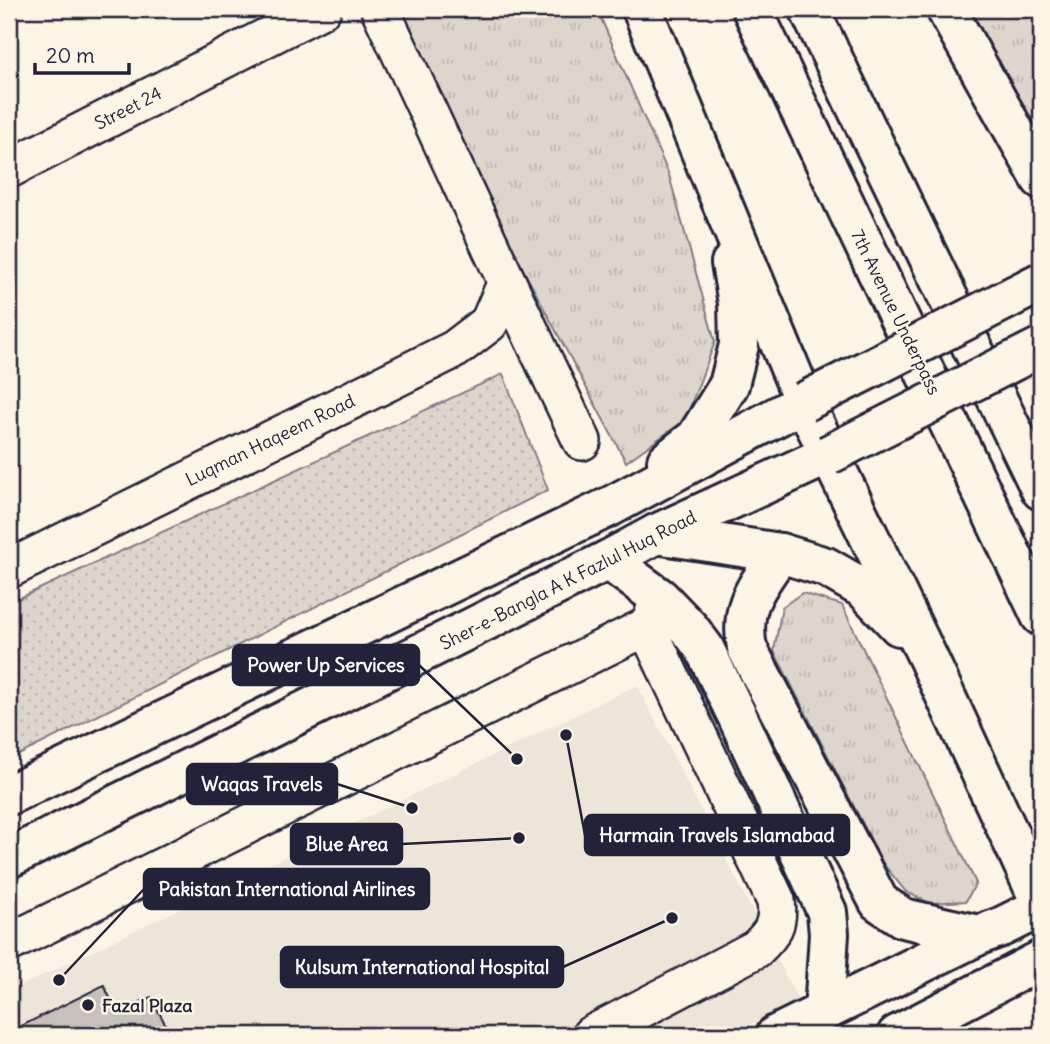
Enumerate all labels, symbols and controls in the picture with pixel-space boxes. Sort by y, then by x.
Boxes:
scale bar [35,32,130,76]
text: 20 m [46,42,95,69]
street label: Street 24 [91,81,165,135]
street label: 7th Avenue Underpass [846,226,946,398]
street label: Luqman Haqeem Road [182,389,359,491]
street label: Sher-e-Bangla A K Fazlul Huq Road [436,505,700,655]
callout: Power Up Services [233,645,419,685]
text: Power Up Services [247,653,405,677]
callout: Waqas Travels [187,764,337,804]
text: Waqas Travels [201,772,323,796]
callout: Harmain Travels Islamabad [585,815,849,855]
text: Harmain Travels Islamabad [599,823,835,847]
callout: Blue Area [291,824,402,864]
text: Blue Area [306,832,389,856]
callout: Pakistan International Airlines [144,869,429,909]
text: Pakistan International Airlines [159,877,416,901]
callout: Kulsum International Hospital [281,947,563,987]
text: Kulsum International Hospital [295,955,549,979]
place label: Fazal Plaza [102,994,193,1017]
marker: Fazal Plaza [80,997,96,1013]

